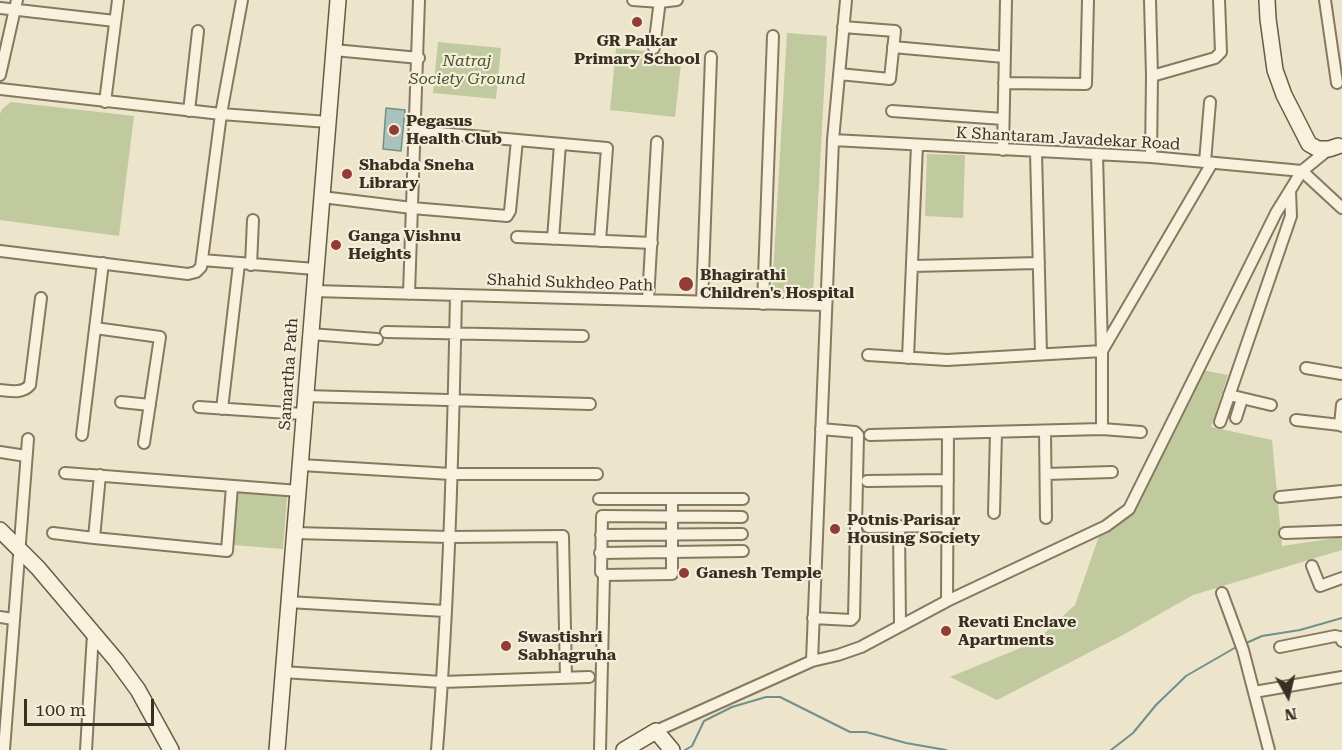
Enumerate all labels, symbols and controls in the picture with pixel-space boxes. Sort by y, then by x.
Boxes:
marker: GR Palkar Primary School [630,15,644,29]
place label: GR Palkar Primary School [574,31,700,69]
park label: Natraj Society Ground [409,51,525,89]
place label: Pegasus Health Club [406,111,502,149]
marker: Pegasus Health Club [387,123,401,137]
street label: K Shantaram Javadekar Road [955,124,1181,154]
place label: Shabda Sneha Library [359,155,474,193]
marker: Shabda Sneha Library [340,167,354,181]
place label: Ganga Vishnu Heights [348,226,461,264]
marker: Ganga Vishnu Heights [329,238,343,252]
place label: Bhagirathi Children's Hospital [700,265,854,303]
street label: Shahid Sukhdeo Path [487,271,653,295]
marker: Bhagirathi Children's Hospital [677,275,695,293]
street label: Samartha Path [275,317,303,431]
place label: Potnis Parisar Housing Society [847,510,980,548]
marker: Potnis Parisar Housing Society [828,522,842,536]
place label: Ganesh Temple [696,563,822,583]
marker: Ganesh Temple [677,566,691,580]
place label: Revati Enclave Apartments [958,612,1076,650]
marker: Revati Enclave Apartments [939,624,953,638]
place label: Swastishri Sabhagruha [518,627,616,665]
marker: Swastishri Sabhagruha [499,639,513,653]
north arrow [1258,666,1318,726]
scale bar [27,687,158,725]
text: 100 m [35,699,86,720]
text: N [1283,704,1298,725]

